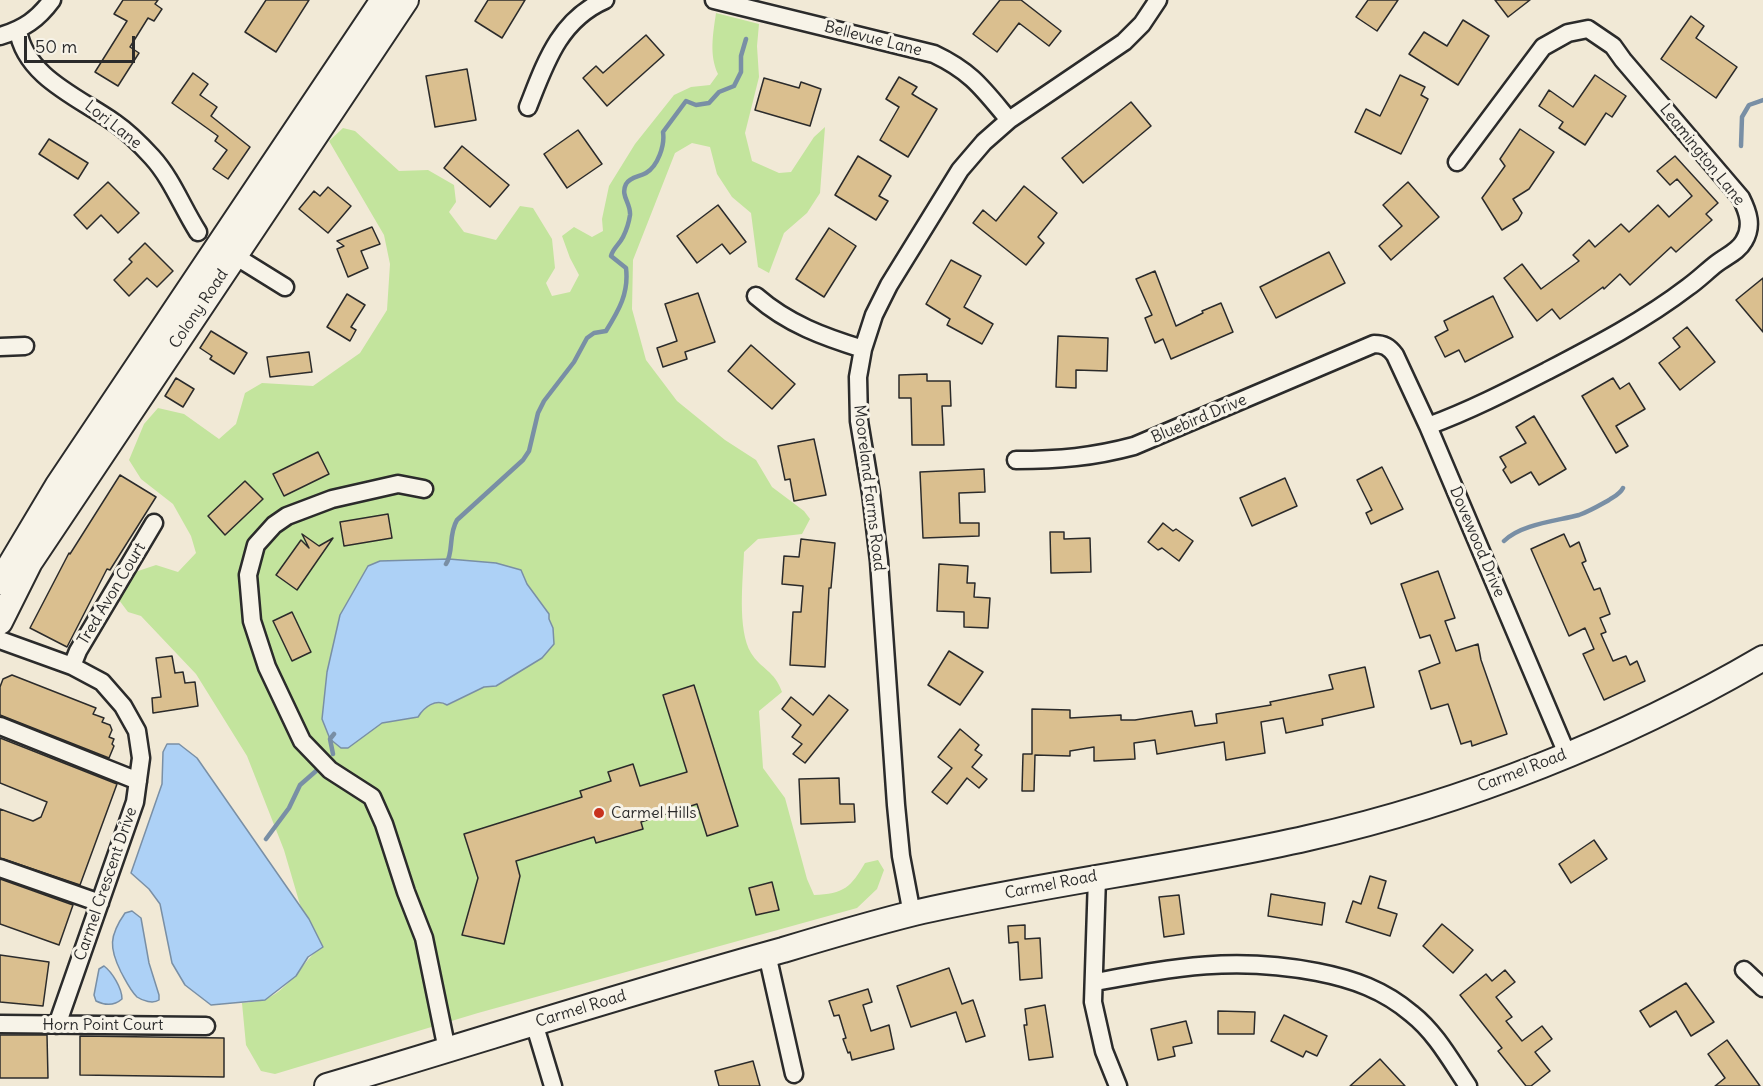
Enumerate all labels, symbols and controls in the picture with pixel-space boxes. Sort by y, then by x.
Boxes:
street label: Bellevue Lane [822,18,924,60]
scale bar [27,24,138,62]
text: 50 m [35,35,77,58]
street label: Lori Lane [81,97,145,153]
street label: Leamington Lane [1655,100,1749,210]
street label: Colony Road [165,266,233,352]
street label: Bluebird Drive [1148,390,1250,448]
street label: Mooreland Farms Road [849,404,889,572]
street label: Dovewood Drive [1445,484,1509,600]
street label: Tred Avon Court [74,539,150,649]
street label: Carmel Road [1475,745,1569,797]
place label: Carmel Hills [611,803,697,823]
street label: Carmel Crescent Drive [71,805,141,963]
marker: Carmel Hills [592,806,606,820]
street label: Carmel Road [1003,867,1099,903]
street label: Carmel Road [533,986,629,1032]
street label: Horn Point Court [43,1015,163,1035]

